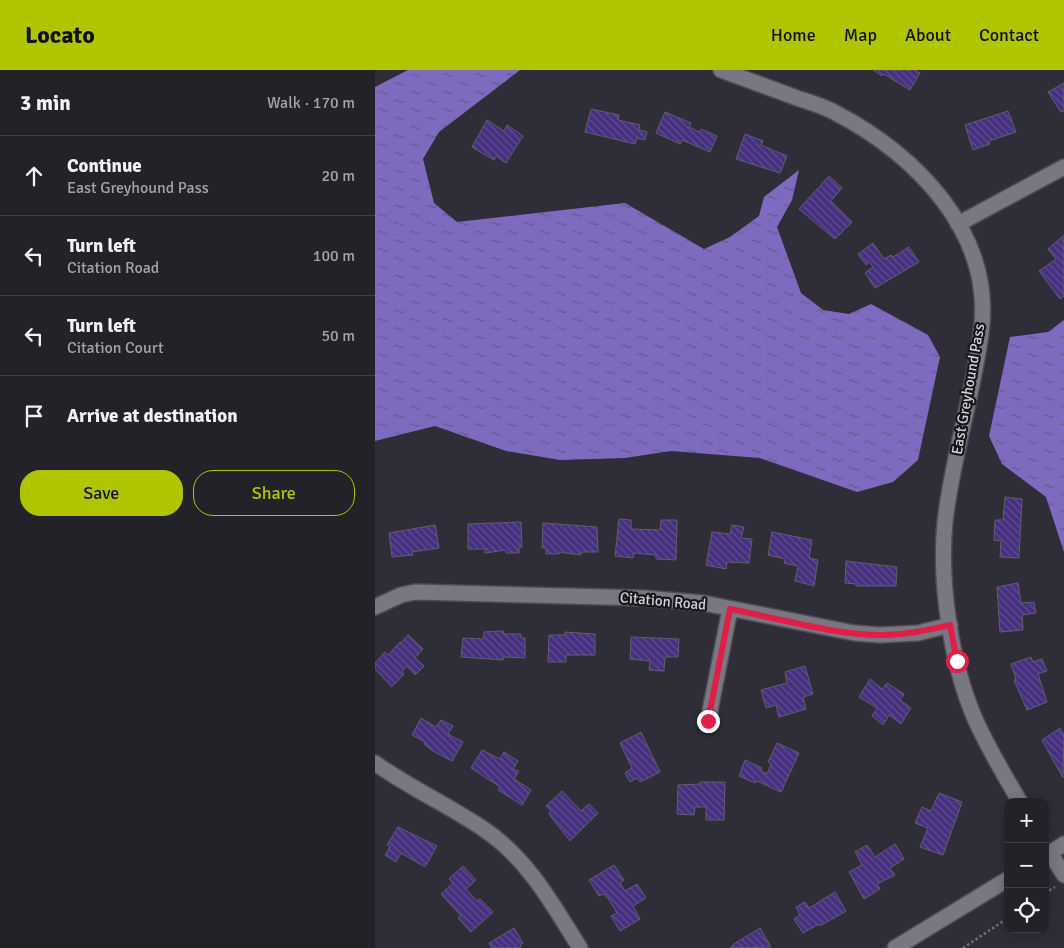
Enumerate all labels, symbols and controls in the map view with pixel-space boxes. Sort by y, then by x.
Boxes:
text: Locato [25,20,95,50]
text: Home [771,24,816,46]
text: Map [844,24,877,46]
text: About [905,24,951,46]
text: Contact [979,24,1039,46]
text: 3 min [20,90,71,116]
text: Walk · 170 m [267,93,355,113]
text: Continue [67,154,142,178]
icon: ahead [20,162,48,190]
text: 20 m [321,166,355,186]
text: East Greyhound Pass [67,178,209,198]
text: Turn left [67,234,136,258]
icon: left [20,242,48,270]
text: 100 m [313,246,355,266]
text: Citation Road [67,258,159,278]
text: Turn left [67,314,136,338]
icon: left [20,322,48,350]
street label: East Greyhound Pass [948,322,988,456]
text: 50 m [321,326,355,346]
text: Citation Court [67,338,164,358]
icon: arrive [20,402,48,430]
text: Arrive at destination [67,404,238,428]
button: Save [20,470,183,516]
button: Share [193,470,355,516]
street label: Citation Road [619,588,707,614]
route start [946,650,969,673]
route end [697,710,720,733]
map controls [1004,798,1049,933]
button: + [1004,798,1049,843]
button: − [1004,843,1049,888]
button: locate [1004,888,1049,933]

